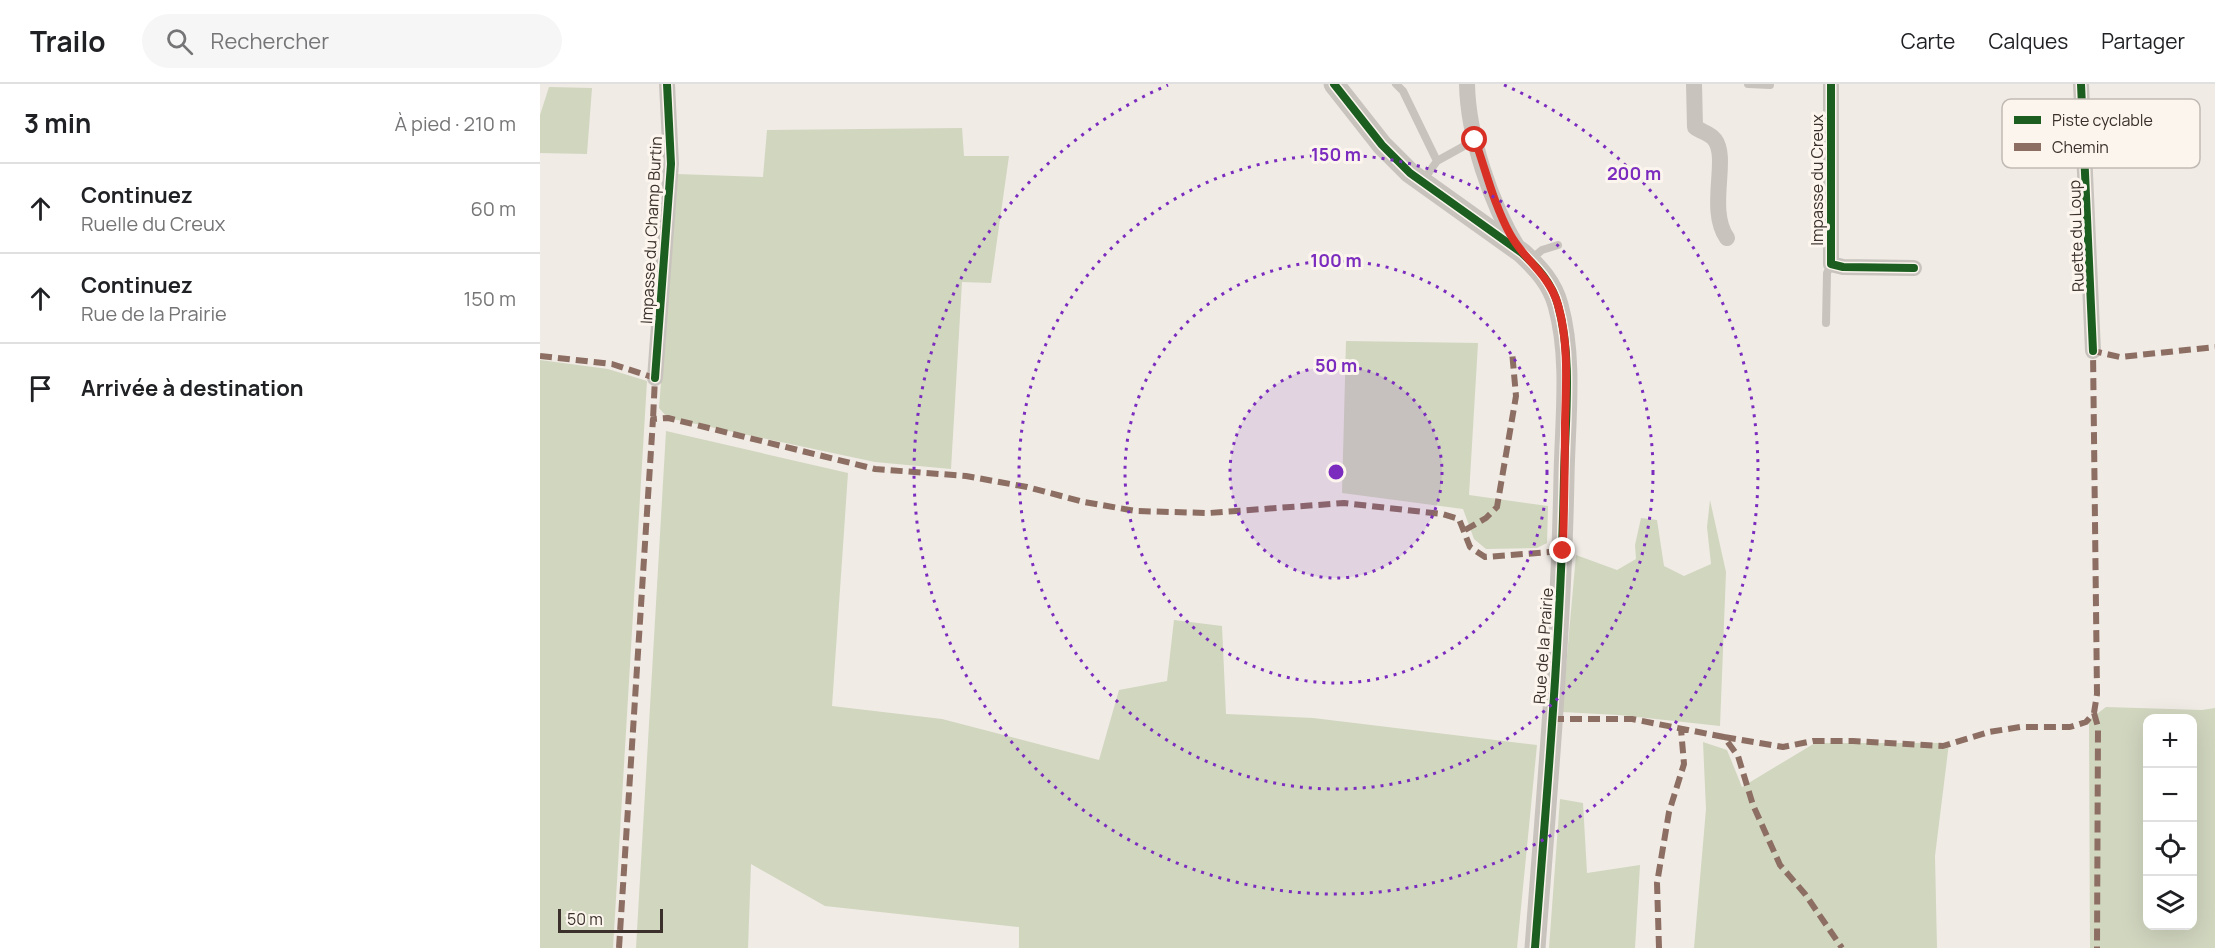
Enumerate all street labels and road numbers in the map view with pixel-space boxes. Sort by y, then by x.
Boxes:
street label: Impasse du Creux [1806,114,1828,246]
street label: Impasse du Champ Burtin [635,136,667,324]
street label: Ruette du Loup [2063,180,2089,292]
street label: Rue de la Prairie [1528,587,1558,705]

